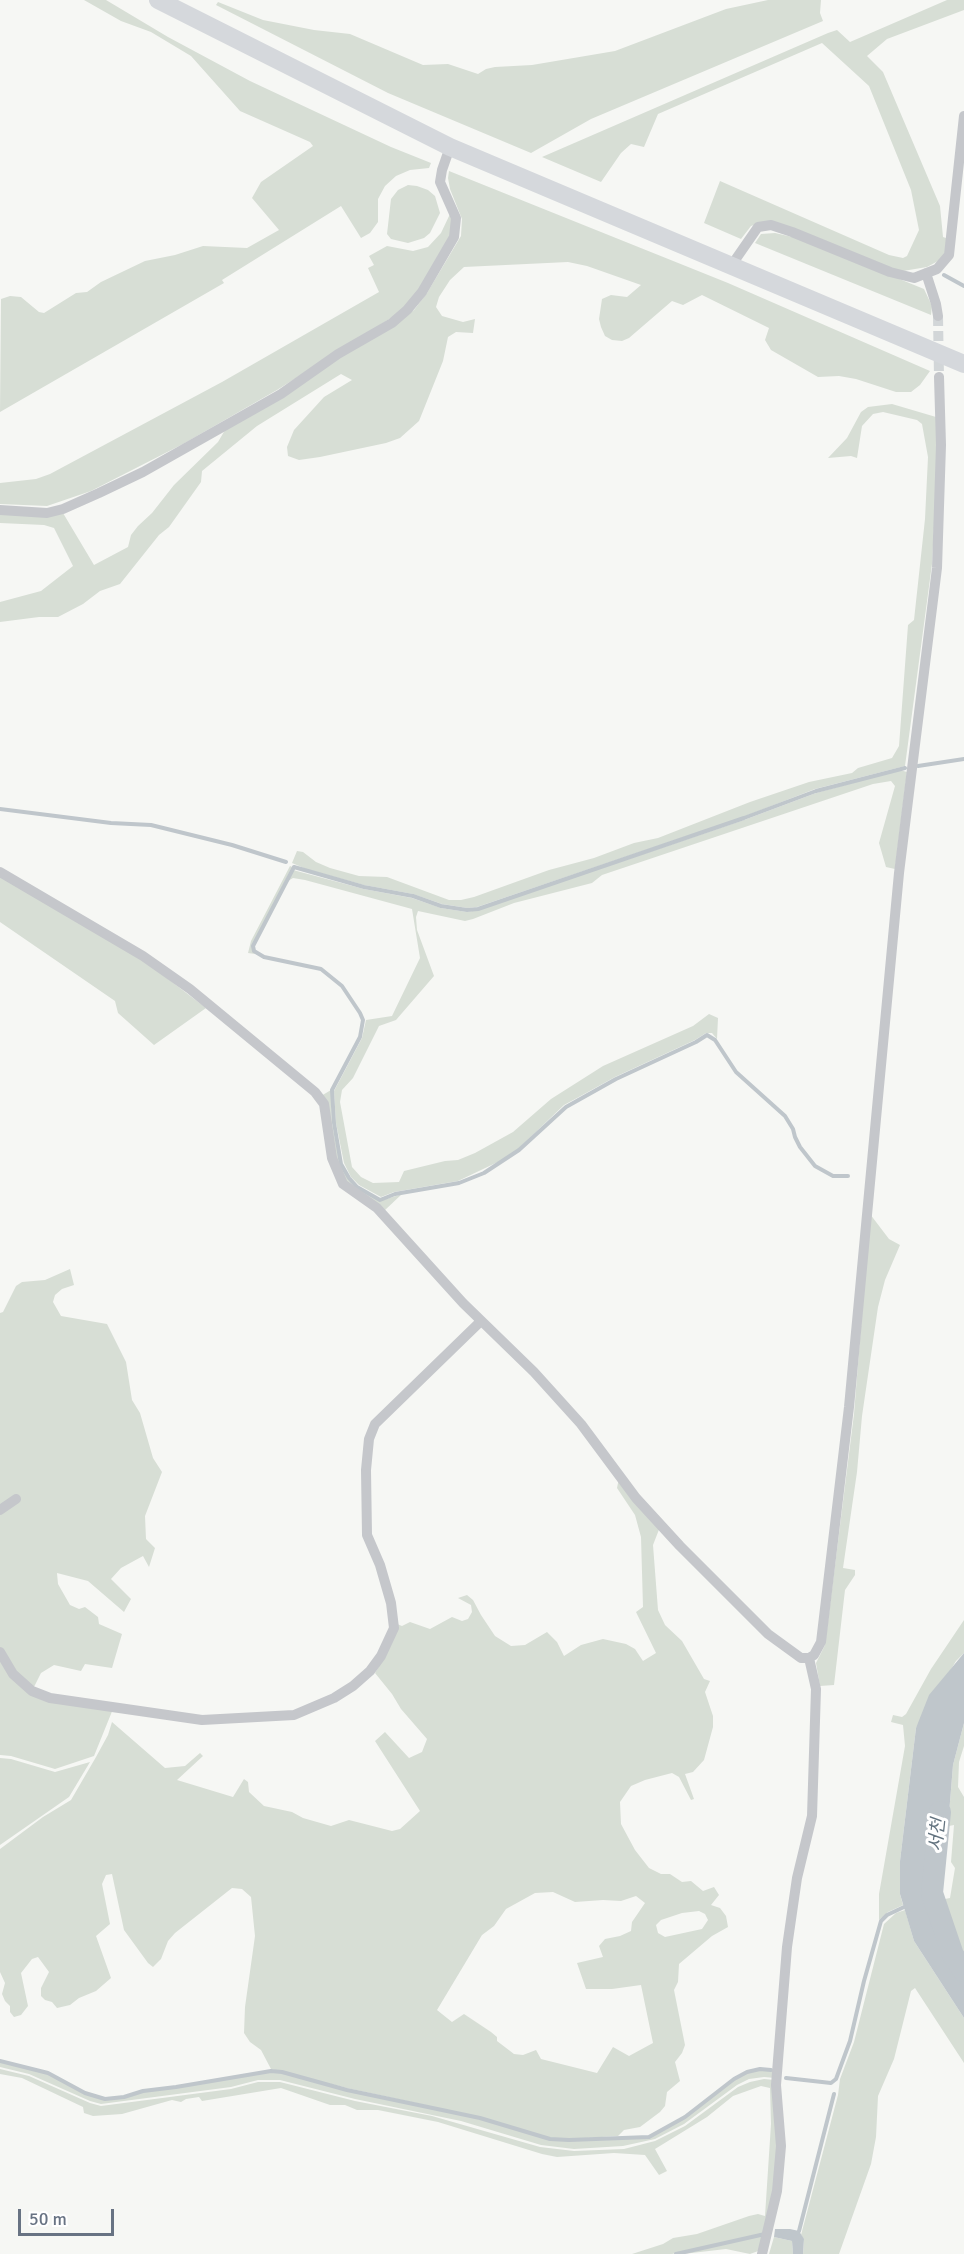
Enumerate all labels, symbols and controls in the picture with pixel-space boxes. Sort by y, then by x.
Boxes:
water label: 서천 [926,1817,950,1853]
scale bar [21,2197,117,2235]
text: 50 m [29,2208,67,2230]

